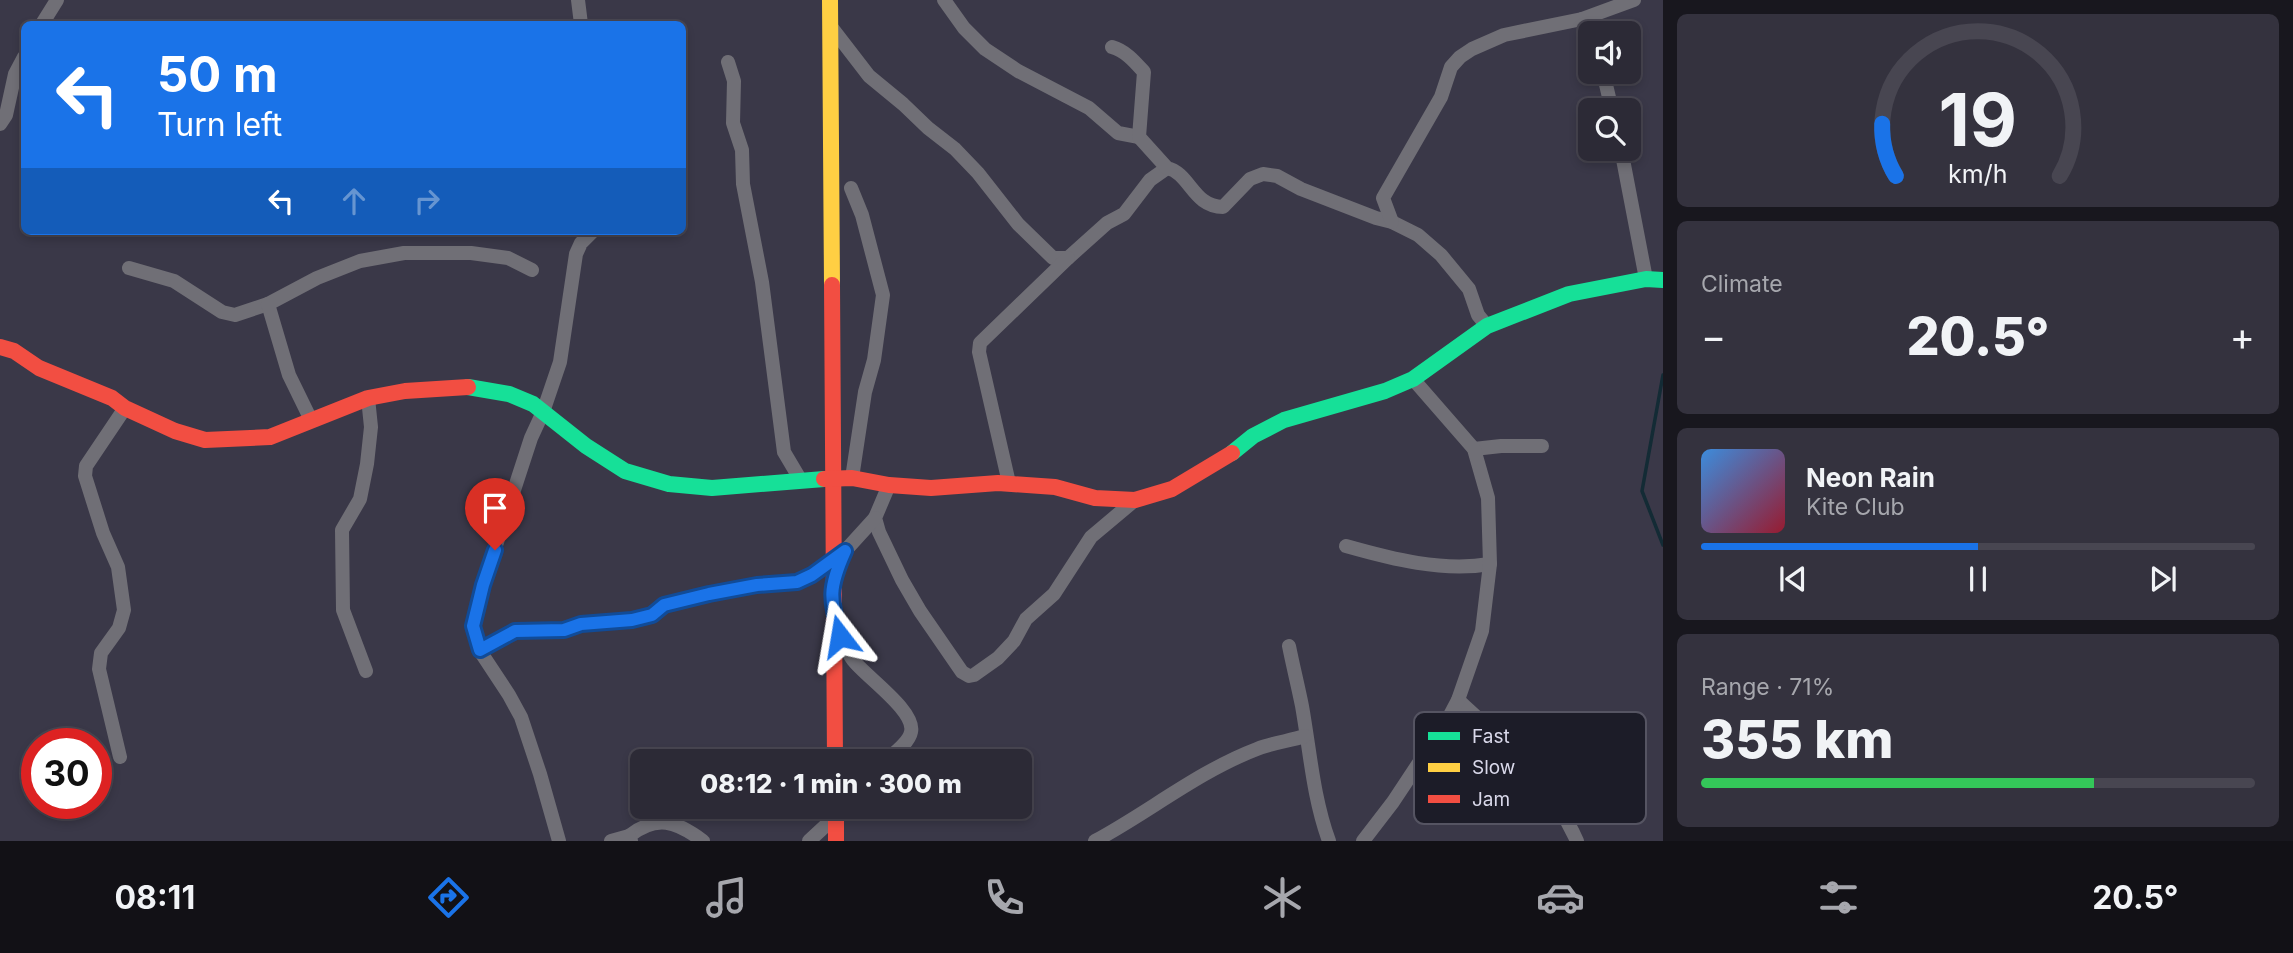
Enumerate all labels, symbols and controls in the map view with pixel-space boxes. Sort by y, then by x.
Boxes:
map controls [1578,21,1641,161]
button: sound [1578,21,1641,84]
text: 50 m [157,45,278,104]
icon: left [42,49,133,140]
text: 19 [1939,76,2017,165]
button: search [1578,98,1641,161]
text: Turn left [157,105,282,144]
text: km/h [1948,159,2008,189]
icon: left [262,182,300,220]
icon: ahead [335,182,373,220]
icon: right [408,182,446,220]
text: Climate [1701,270,1783,298]
text: 20.5° [1906,305,2050,368]
text: − [1701,313,1726,359]
text: + [2230,313,2255,359]
text: Neon Rain [1806,462,1935,493]
pin [465,478,525,550]
icon: arrive [476,489,514,527]
text: Kite Club [1806,493,1905,521]
icon: previous [1774,560,1812,598]
icon: pause [1959,560,1997,598]
icon: next [2144,560,2182,598]
position arrow [803,599,877,673]
text: Range · 71% [1701,673,1834,701]
text: 355 km [1701,708,1893,771]
legend [1414,712,1646,824]
text: Fast [1472,725,1510,748]
speed limit sign: 30 [21,728,112,819]
text: Slow [1472,756,1515,779]
text: 08:12 · 1 min · 300 m [700,768,962,799]
text: Jam [1472,788,1510,811]
icon: directions [424,873,473,922]
icon: music [702,873,751,922]
icon: phone [980,873,1029,922]
icon: climate [1258,873,1307,922]
icon: car [1536,873,1585,922]
icon: filters [1814,873,1863,922]
text: 08:11 [115,878,195,917]
text: 20.5° [2092,878,2178,917]

